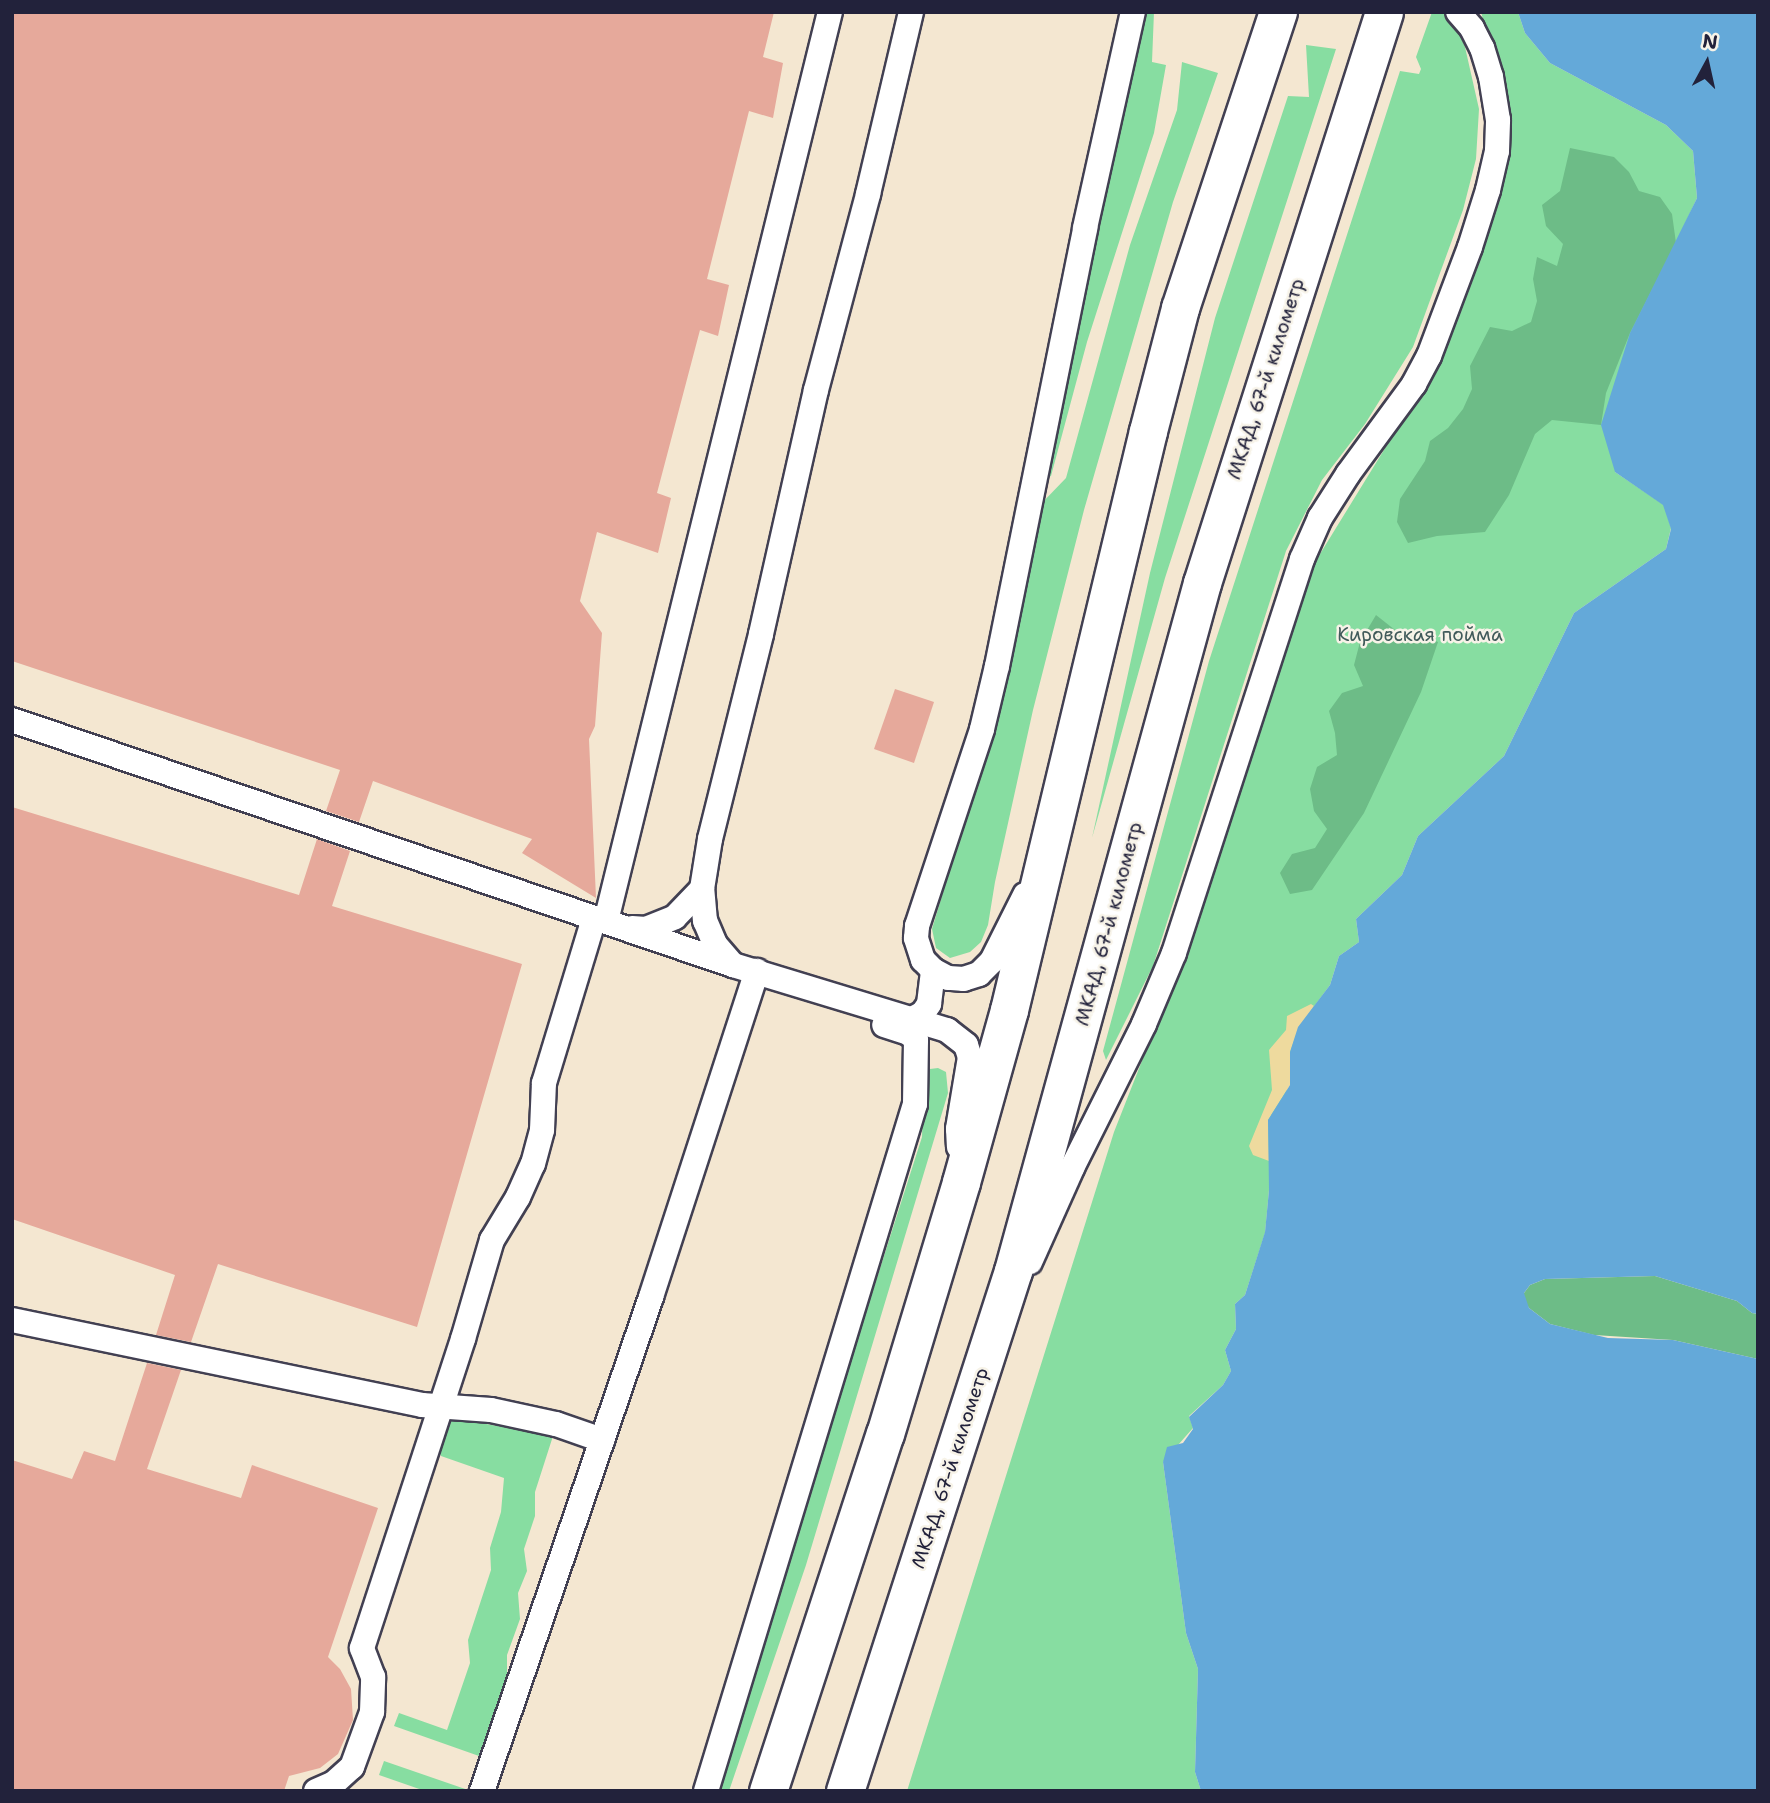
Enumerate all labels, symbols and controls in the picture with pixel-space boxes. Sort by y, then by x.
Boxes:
north arrow [1672,28,1742,98]
text: N [1701,28,1719,55]
street label: МКАД, 67-й километр [1223,276,1309,482]
park label: Кировская пойма [1337,624,1503,646]
street label: МКАД, 67-й километр [1071,820,1147,1028]
street label: МКАД, 67-й километр [907,1365,993,1571]

